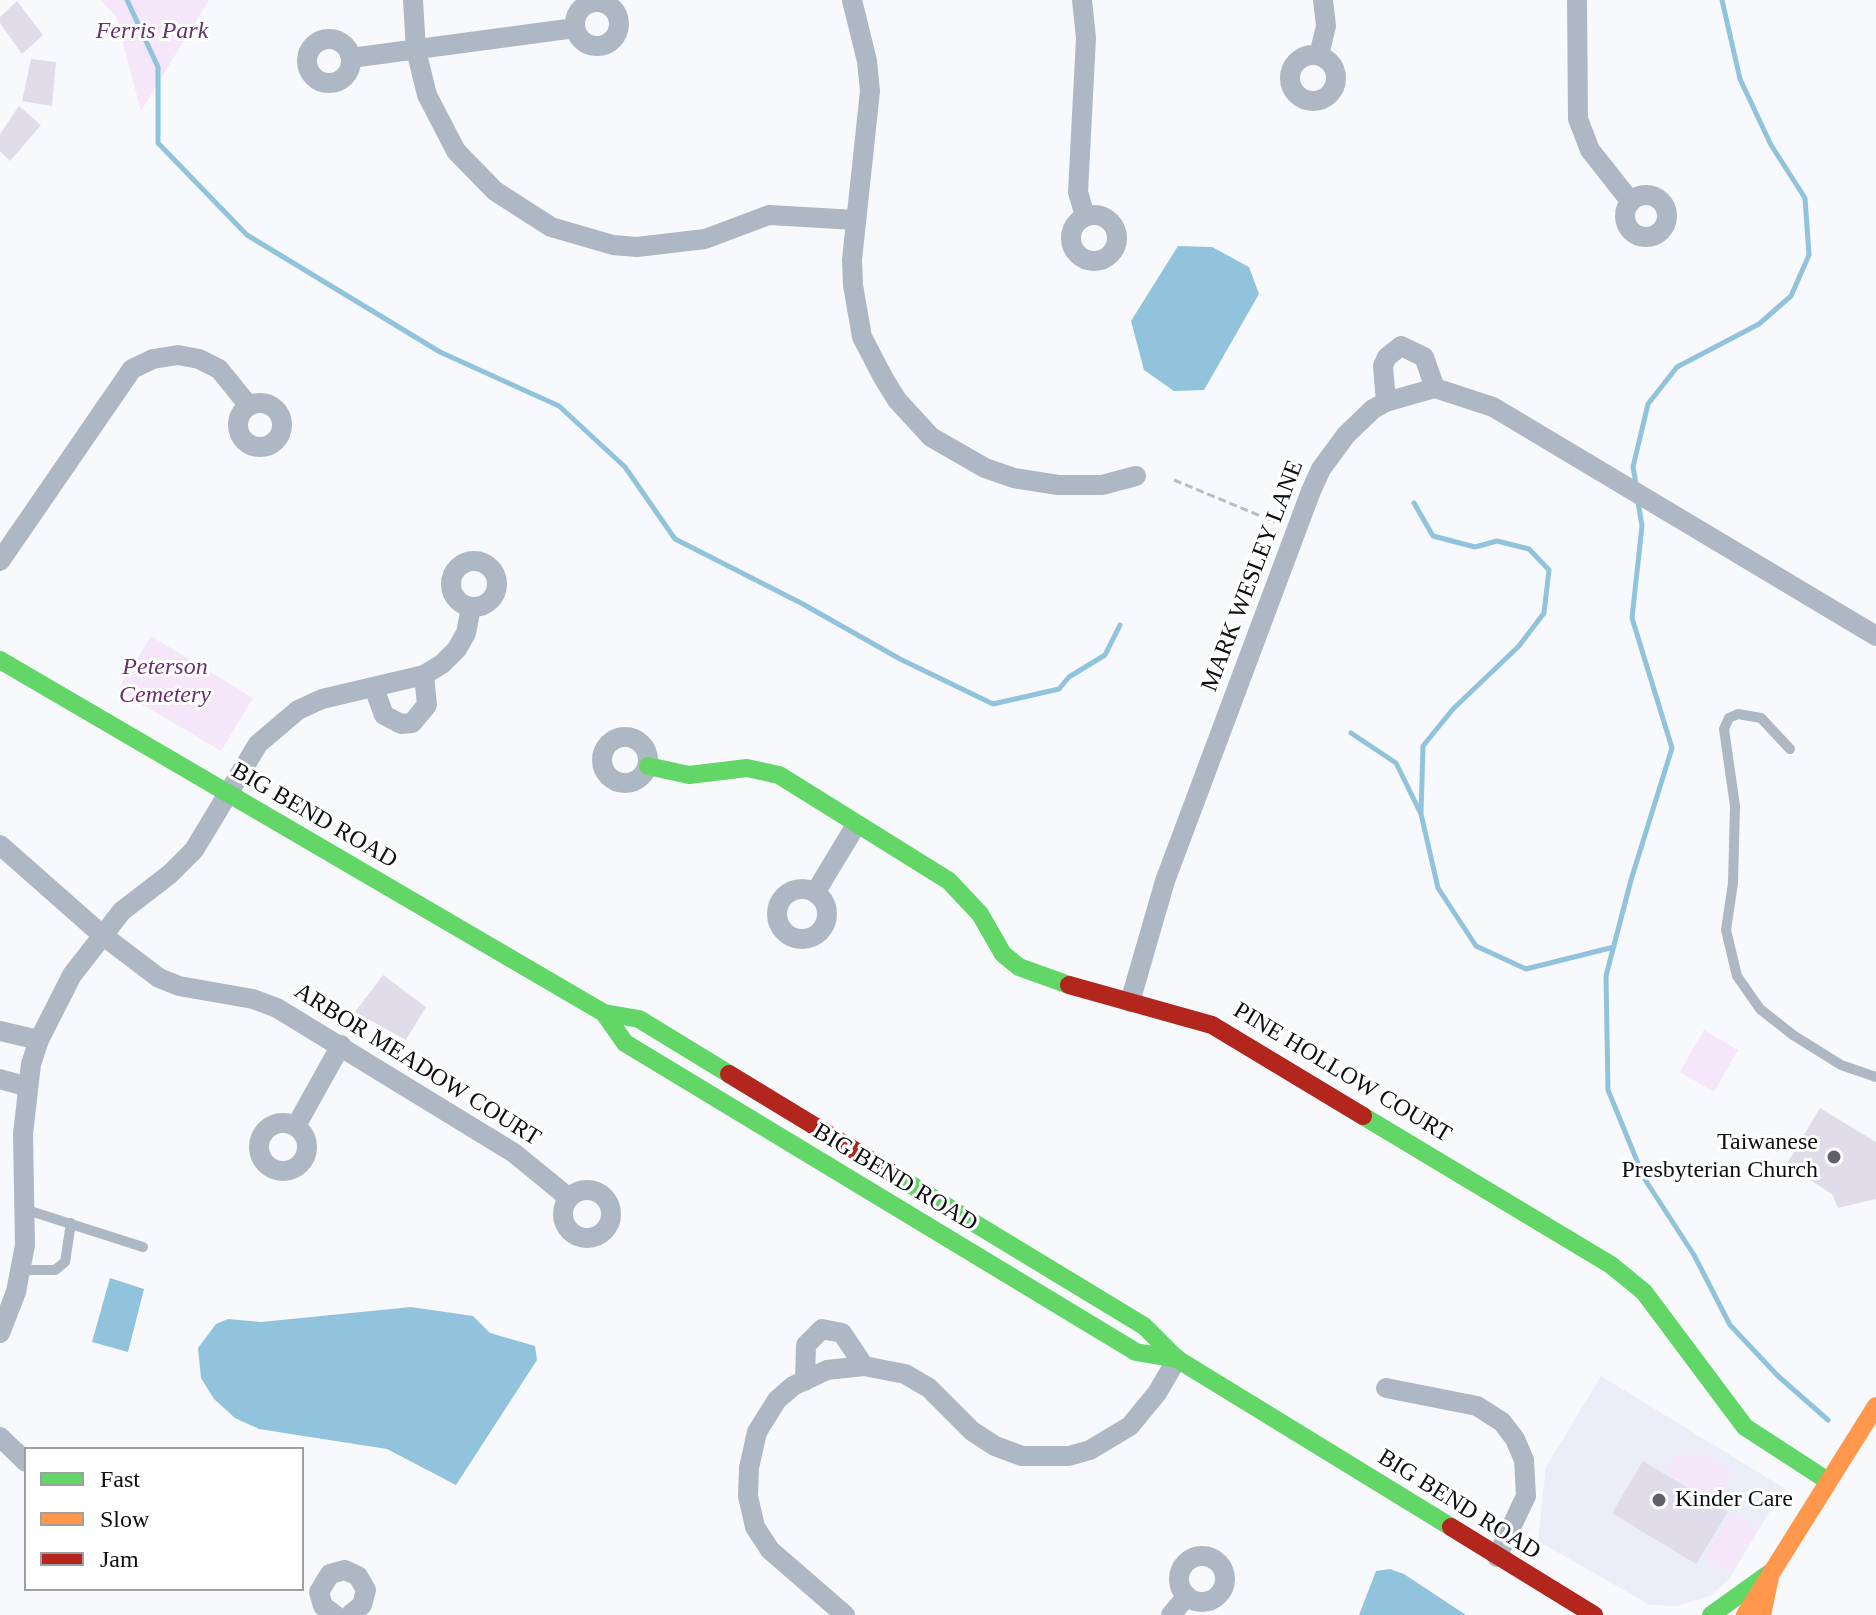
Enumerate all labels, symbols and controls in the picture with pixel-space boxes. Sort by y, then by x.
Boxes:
park label: Ferris Park [96,18,208,46]
street label: MARK WESLEY LANE [1196,456,1310,696]
park label: Peterson Cemetery [119,654,211,710]
street label: BIG BEND ROAD [226,757,402,875]
street label: ARBOR MEADOW COURT [288,977,546,1153]
street label: PINE HOLLOW COURT [1228,996,1456,1150]
street label: BIG BEND ROAD [808,1118,982,1238]
place label: Taiwanese Presbyterian Church [1621,1129,1818,1185]
marker: Taiwanese Presbyterian Church [1825,1148,1843,1166]
street label: BIG BEND ROAD [1372,1443,1546,1567]
legend [24,1447,304,1591]
text: Fast [100,1466,140,1492]
place label: Kinder Care [1675,1486,1793,1514]
marker: Kinder Care [1650,1491,1668,1509]
text: Slow [100,1506,149,1532]
text: Jam [100,1546,139,1572]

